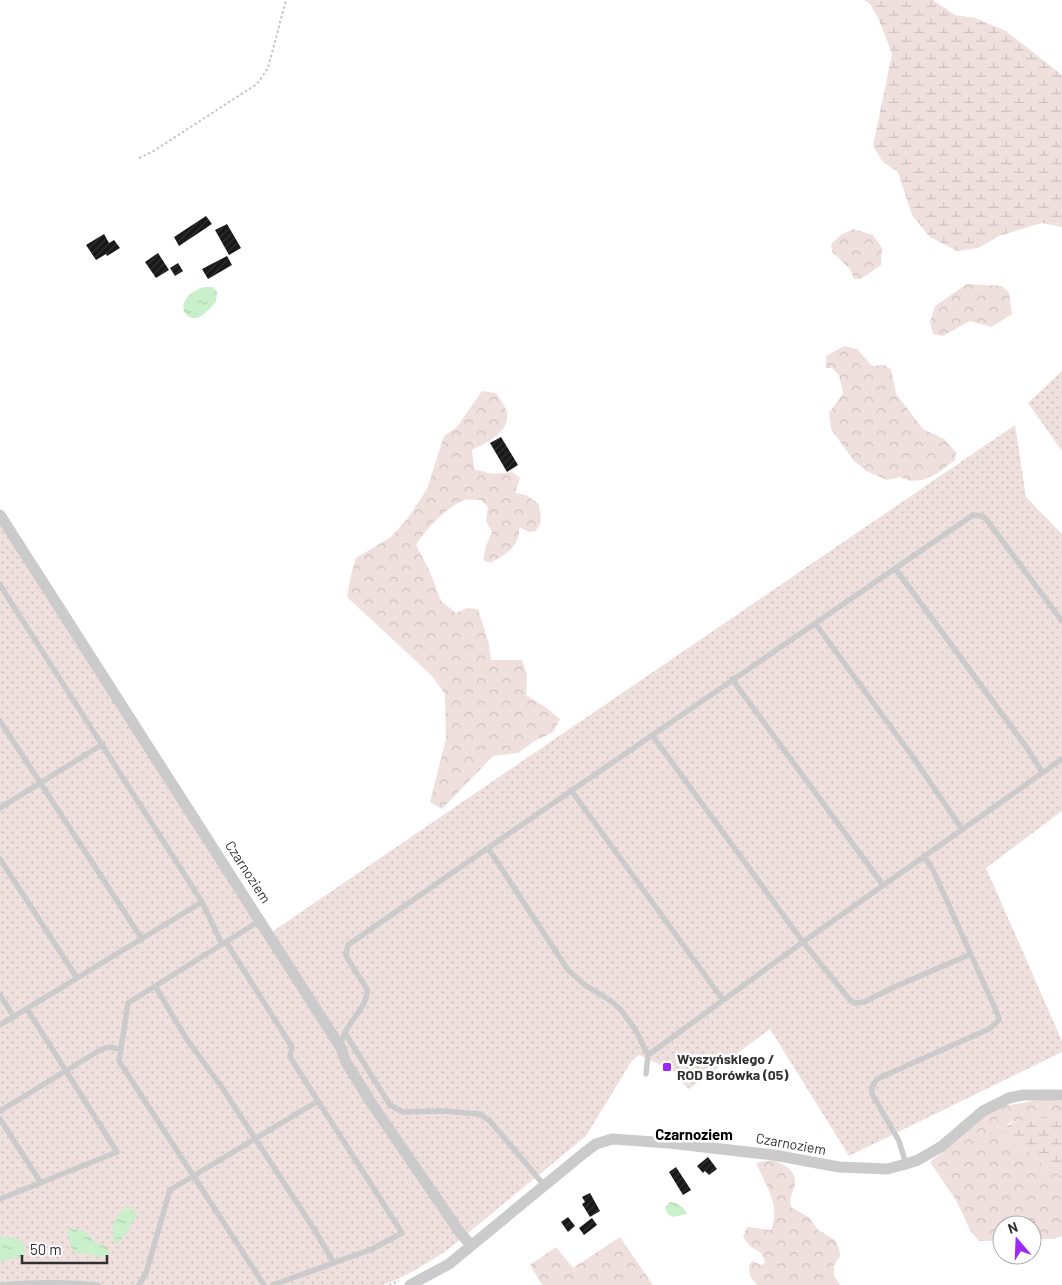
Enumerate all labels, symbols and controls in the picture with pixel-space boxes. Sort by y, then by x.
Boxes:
street label: Czarnoziem [222,837,275,906]
place label: Wyszyńskiego / ROD Borówka (05) [677,1050,788,1083]
marker: Wyszyńskiego / ROD Borówka (05) [661,1061,673,1073]
district label: Czarnoziem [655,1125,733,1143]
street label: Czarnoziem [755,1129,827,1158]
north arrow [992,1215,1042,1265]
text: N [1005,1218,1020,1237]
scale bar [22,1232,108,1264]
text: 50 m [30,1240,62,1258]

